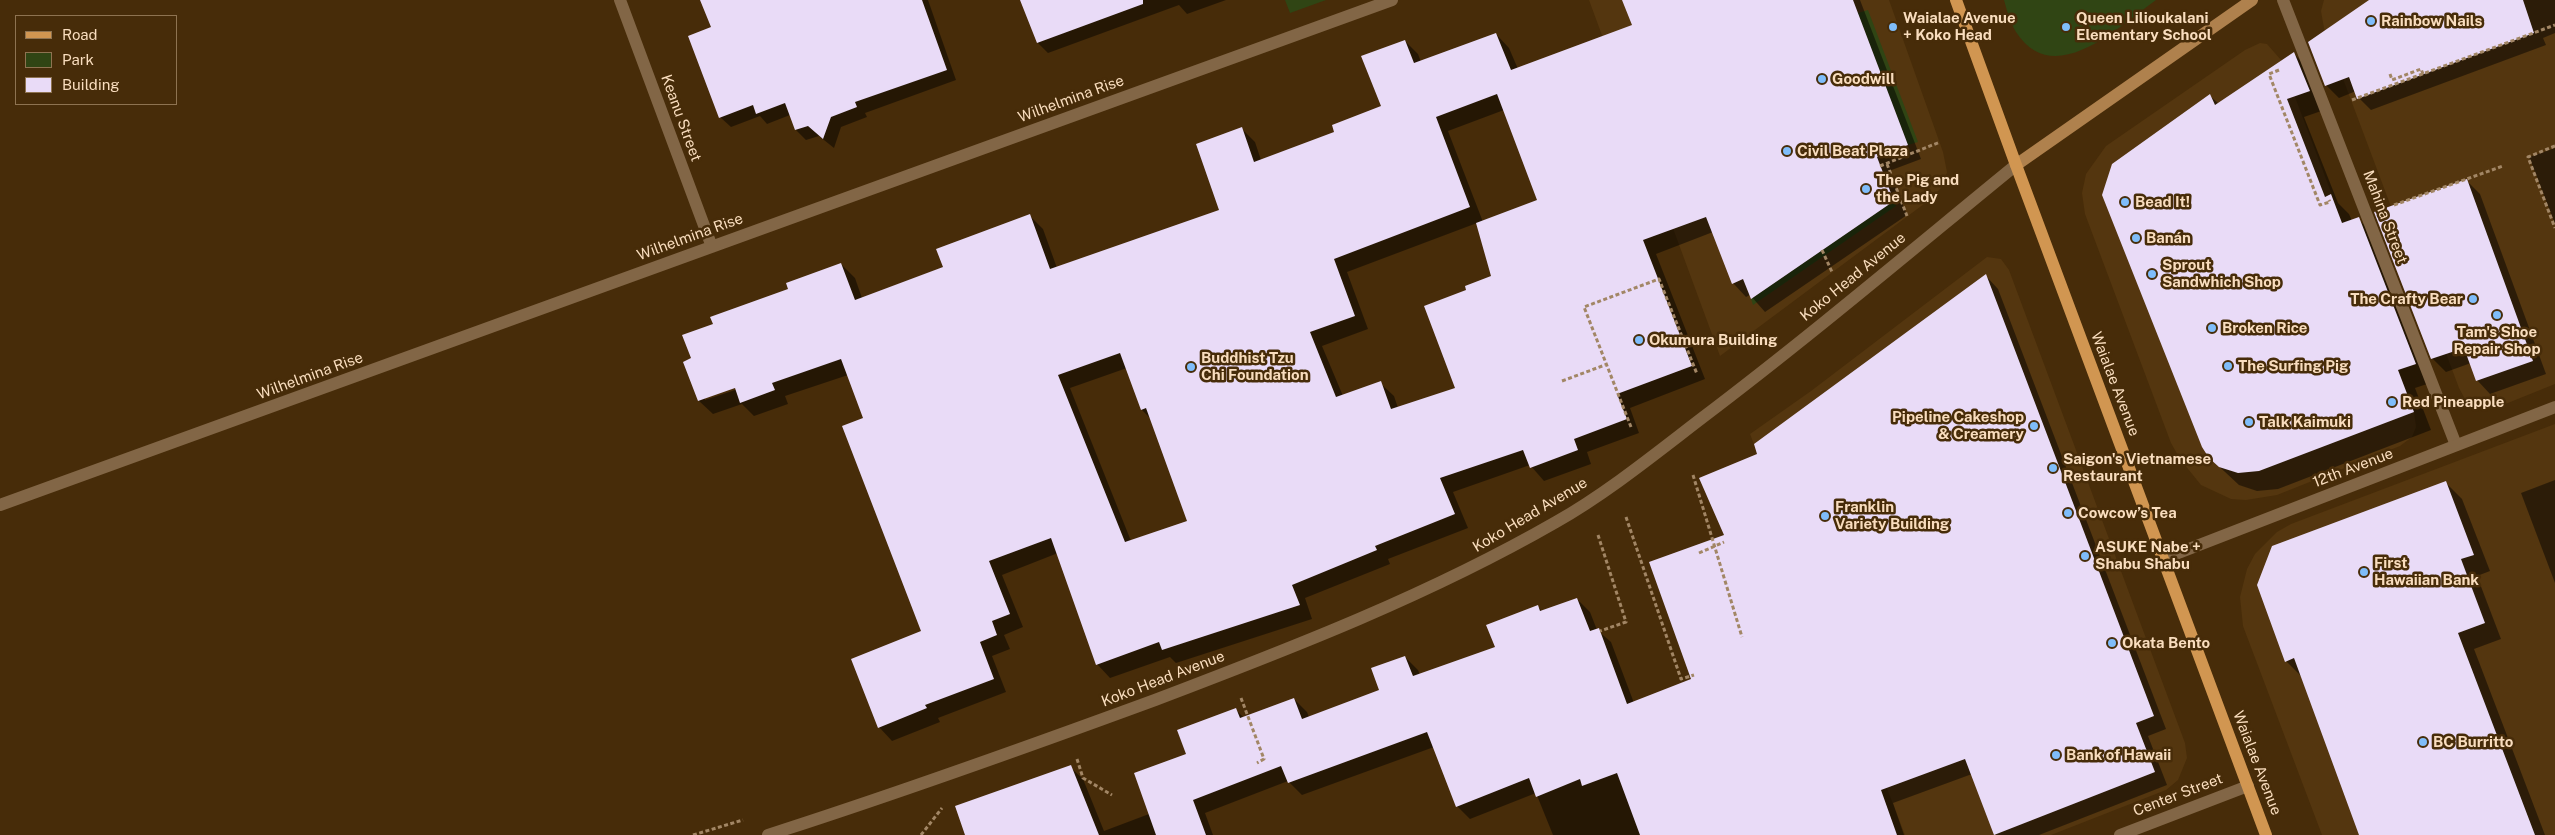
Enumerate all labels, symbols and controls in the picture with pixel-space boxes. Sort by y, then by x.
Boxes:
place label: Waialae Avenue + Koko Head [1903,9,2016,44]
place label: Queen Lilioukalani Elementary School [2076,9,2212,44]
place label: Rainbow Nails [2381,12,2482,30]
legend [15,15,178,105]
marker: Rainbow Nails [2365,15,2377,27]
marker: Waialae Avenue + Koko Head [1887,21,1899,33]
marker: Queen Lilioukalani Elementary School [2060,21,2072,33]
text: Road [62,26,98,43]
text: Park [62,51,94,68]
place label: Goodwill [1832,70,1895,88]
street label: Wilhelmina Rise [1016,71,1126,127]
street label: Keanu Street [657,72,705,164]
marker: Goodwill [1816,73,1828,85]
text: Building [62,76,120,93]
place label: Civil Beat Plaza [1797,142,1908,160]
marker: Civil Beat Plaza [1781,145,1793,157]
street label: Mahina Street [2359,168,2411,266]
place label: The Pig and the Lady [1876,171,1959,206]
marker: The Pig and the Lady [1860,183,1872,195]
place label: Bead It! [2135,193,2190,211]
marker: Bead It! [2119,196,2131,208]
street label: Wilhelmina Rise [635,209,745,265]
street label: Koko Head Avenue [1797,229,1909,325]
place label: Banán [2146,229,2191,247]
marker: Banán [2130,232,2142,244]
place label: Sprout Sandwhich Shop [2162,256,2281,291]
marker: Sprout Sandwhich Shop [2146,268,2158,280]
place label: The Crafty Bear [2350,290,2463,308]
marker: The Crafty Bear [2467,293,2479,305]
marker: Tam's Shoe Repair Shop [2491,309,2503,321]
place label: Broken Rice [2222,319,2308,337]
marker: Broken Rice [2206,322,2218,334]
place label: Tam's Shoe Repair Shop [2454,323,2540,358]
street label: Waialae Avenue [2087,329,2143,439]
place label: Okumura Building [1649,331,1777,349]
marker: Okumura Building [1633,334,1645,346]
street label: Wilhelmina Rise [255,348,365,404]
place label: Buddhist Tzu Chi Foundation [1201,349,1309,384]
place label: The Surfing Pig [2238,357,2348,375]
marker: The Surfing Pig [2222,360,2234,372]
marker: Buddhist Tzu Chi Foundation [1185,361,1197,373]
place label: Red Pineapple [2402,393,2504,411]
marker: Red Pineapple [2386,396,2398,408]
place label: Pipeline Cakeshop & Creamery [1892,408,2024,443]
place label: Talk Kaimuki [2259,413,2351,431]
marker: Talk Kaimuki [2243,416,2255,428]
marker: Pipeline Cakeshop & Creamery [2028,420,2040,432]
street label: 12th Avenue [2310,444,2396,492]
place label: Saigon's Vietnamese Restaurant [2063,450,2211,485]
marker: Saigon's Vietnamese Restaurant [2047,462,2059,474]
street label: Koko Head Avenue [1469,474,1591,556]
place label: Franklin Variety Building [1835,498,1949,533]
place label: Cowcow’s Tea [2078,504,2177,522]
marker: Cowcow’s Tea [2062,507,2074,519]
marker: Franklin Variety Building [1819,510,1831,522]
place label: ASUKE Nabe + Shabu Shabu [2095,538,2201,573]
marker: ASUKE Nabe + Shabu Shabu [2079,550,2091,562]
place label: First Hawaiian Bank [2374,554,2479,589]
marker: First Hawaiian Bank [2358,566,2370,578]
place label: Okata Bento [2122,634,2210,652]
marker: Okata Bento [2106,637,2118,649]
street label: Koko Head Avenue [1099,647,1227,711]
street label: Waialae Avenue [2229,708,2285,818]
place label: BC Burritto [2433,733,2513,751]
marker: BC Burritto [2417,736,2429,748]
place label: Bank of Hawaii [2066,746,2171,764]
marker: Bank of Hawaii [2050,749,2062,761]
street label: Center Street [2131,770,2225,820]

